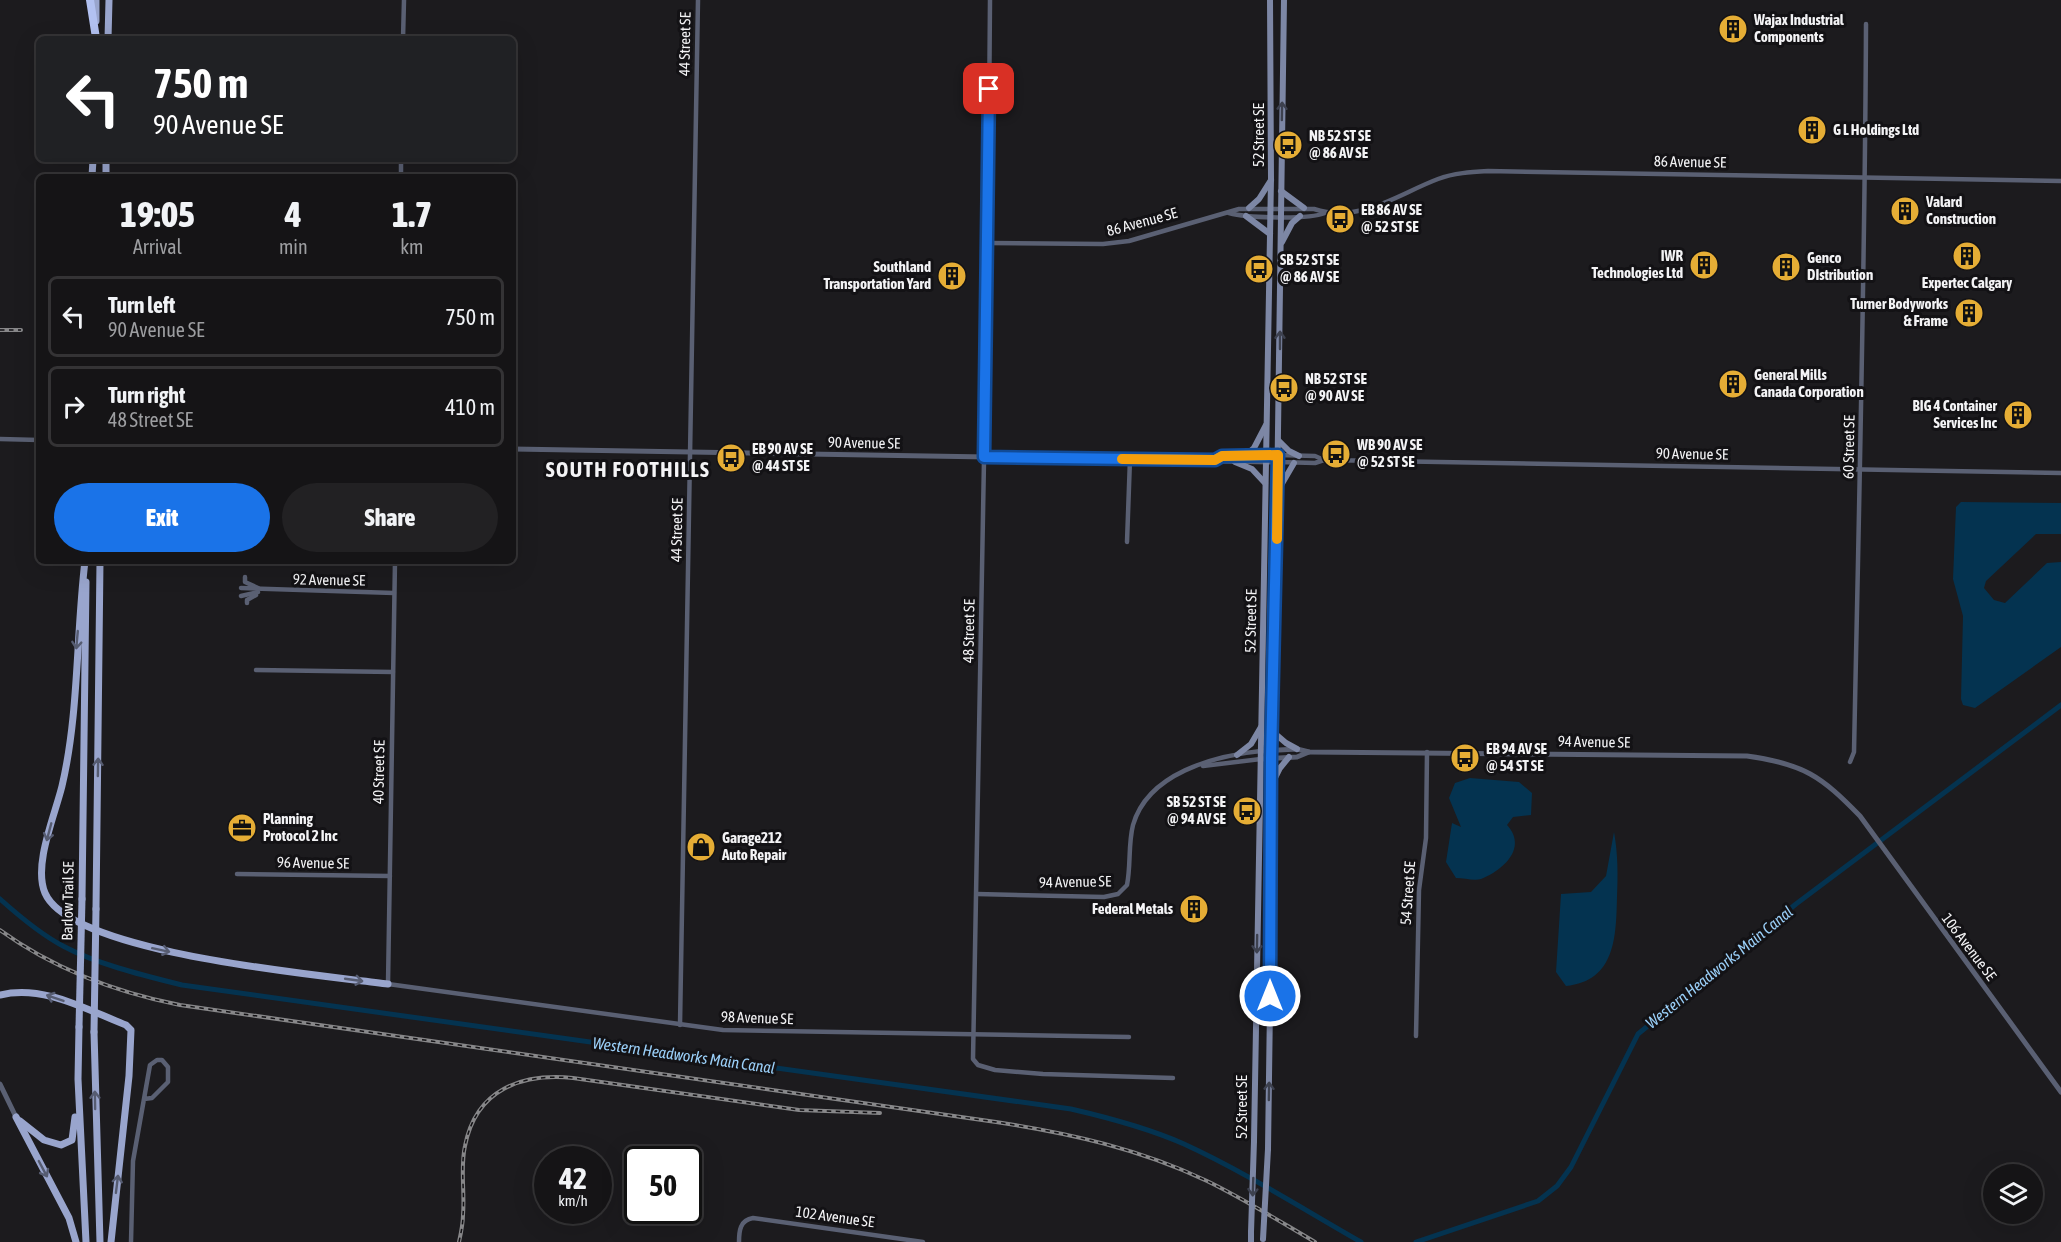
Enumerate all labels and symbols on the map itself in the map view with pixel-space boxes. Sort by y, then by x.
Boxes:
street label: 44 Street SE [675,11,694,76]
place label: Wajax Industrial Components [1753,11,1845,45]
building icon: Wajax Industrial Components [1717,13,1749,45]
pin [963,63,1014,114]
street label: 52 Street SE [1250,102,1267,167]
one-way arrow [1276,102,1288,122]
building icon: G L Holdings Ltd [1796,114,1828,146]
place label: G L Holdings Ltd [1833,121,1919,138]
place label: NB 52 ST SE @ 86 AV SE [1309,127,1371,161]
bus stop icon: NB 52 ST SE @ 86 AV SE [1272,129,1304,161]
street label: 86 Avenue SE [1654,152,1727,171]
place label: Valard Construction [1925,193,1996,227]
building icon: Valard Construction [1889,195,1921,227]
place label: EB 86 AV SE @ 52 ST SE [1361,201,1422,235]
bus stop icon: EB 86 AV SE @ 52 ST SE [1324,203,1356,235]
street label: 86 Avenue SE [1105,204,1180,239]
building icon: Expertec Calgary [1951,240,1983,272]
place label: IWR Technologies Ltd [1591,247,1683,281]
building icon: IWR Technologies Ltd [1688,249,1720,281]
place label: Genco DIstribution [1807,249,1873,283]
place label: SB 52 ST SE @ 86 AV SE [1280,251,1340,285]
building icon: Genco DIstribution [1770,251,1802,283]
bus stop icon: SB 52 ST SE @ 86 AV SE [1243,253,1275,285]
place label: Southland Transportation Yard [823,258,931,292]
building icon: Southland Transportation Yard [936,260,968,292]
place label: Expertec Calgary [1922,274,2013,291]
place label: Turner Bodyworks & Frame [1850,295,1949,329]
building icon: Turner Bodyworks & Frame [1953,297,1985,329]
one-way arrow [1274,331,1285,351]
place label: General Mills Canada Corporation [1754,366,1864,400]
building icon: General Mills Canada Corporation [1717,368,1749,400]
place label: NB 52 ST SE @ 90 AV SE [1305,370,1367,404]
bus stop icon: NB 52 ST SE @ 90 AV SE [1268,372,1300,404]
place label: BIG 4 Container Services Inc [1913,397,1998,431]
building icon: BIG 4 Container Services Inc [2002,399,2034,431]
street label: 60 Street SE [1839,414,1858,479]
street label: 90 Avenue SE [828,433,901,452]
place label: WB 90 AV SE @ 52 ST SE [1356,436,1423,470]
bus stop icon: WB 90 AV SE @ 52 ST SE [1320,438,1352,470]
place label: EB 90 AV SE @ 44 ST SE [752,440,813,474]
bus stop icon: EB 90 AV SE @ 44 ST SE [715,442,747,474]
street label: 90 Avenue SE [1656,444,1729,463]
district label: SOUTH FOOTHILLS [546,457,710,481]
street label: 44 Street SE [667,497,686,562]
street label: 92 Avenue SE [293,570,366,589]
street label: 52 Street SE [1241,588,1260,653]
street label: 48 Street SE [959,598,978,663]
one-way arrow [71,630,82,650]
street label: 94 Avenue SE [1558,732,1631,751]
street label: 40 Street SE [369,739,388,804]
place label: EB 94 AV SE @ 54 ST SE [1486,740,1547,774]
bus stop icon: EB 94 AV SE @ 54 ST SE [1449,742,1481,774]
one-way arrow [92,757,103,777]
place label: SB 52 ST SE @ 94 AV SE [1167,793,1227,827]
bus stop icon: SB 52 ST SE @ 94 AV SE [1231,795,1263,827]
place label: Planning Protocol 2 Inc [263,810,338,844]
office icon: Planning Protocol 2 Inc [226,812,258,844]
one-way arrow [43,823,55,842]
place label: Garage212 Auto Repair [721,829,787,863]
shop icon: Garage212 Auto Repair [685,831,717,863]
street label: 96 Avenue SE [277,853,350,872]
street label: 54 Street SE [1397,860,1418,925]
street label: Barlow Trail SE [58,861,77,941]
street label: 94 Avenue SE [1039,872,1112,891]
building icon: Federal Metals [1178,893,1210,925]
place label: Federal Metals [1092,900,1174,917]
water label: Western Headworks Main Canal [1642,902,1796,1032]
street label: 106 Avenue SE [1939,910,2000,984]
one-way arrow [1251,933,1263,953]
one-way arrow [151,945,171,956]
position arrow [1238,964,1302,1028]
one-way arrow [344,974,363,985]
one-way arrow [46,992,65,1003]
street label: 98 Avenue SE [721,1008,794,1027]
water label: Western Headworks Main Canal [592,1033,776,1077]
street label: 52 Street SE [1233,1074,1250,1139]
one-way arrow [1263,1081,1275,1101]
one-way arrow [89,1090,101,1110]
speed limit sign: 50 [624,1146,702,1224]
one-way arrow [37,1160,49,1177]
one-way arrow [112,1174,123,1194]
one-way arrow [1247,1176,1258,1196]
street label: 102 Avenue SE [795,1203,876,1231]

